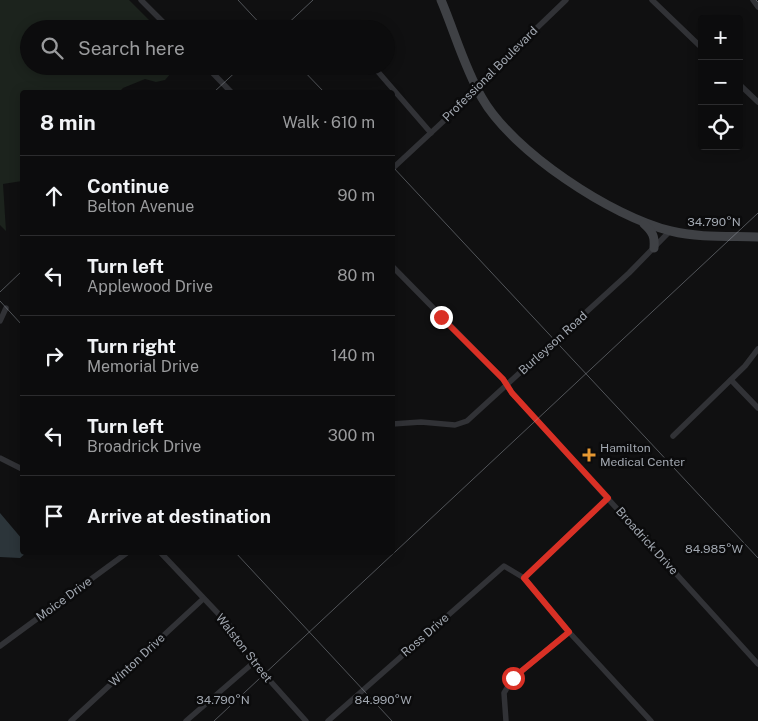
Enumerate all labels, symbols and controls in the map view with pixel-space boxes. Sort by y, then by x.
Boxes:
map controls [698,15,743,150]
button: + [698,15,743,60]
search box [20,20,395,75]
street label: Professional Boulevard [440,24,540,124]
icon: search [38,34,66,62]
text: Search here [78,37,185,59]
button: − [698,60,743,105]
button: locate [698,105,743,150]
text: 8 min [40,110,96,135]
text: Walk · 610 m [283,113,375,132]
text: Continue [87,175,169,197]
icon: ahead [40,182,68,210]
text: 90 m [338,186,375,205]
text: Belton Avenue [87,197,194,216]
text: 34.790°N [687,215,741,229]
text: Turn left [87,255,164,277]
icon: left [40,262,68,290]
text: 80 m [337,266,375,285]
text: Applewood Drive [87,277,213,296]
route end [430,306,453,329]
street label: Burleyson Road [516,309,590,377]
text: Turn right [87,335,176,357]
icon: right [40,342,68,370]
text: 140 m [331,346,375,365]
text: Memorial Drive [87,357,199,376]
text: Turn left [87,415,164,437]
icon: left [40,422,68,450]
text: 300 m [328,426,375,445]
text: Broadrick Drive [87,437,201,456]
place label: Hamilton Medical Center [600,441,685,469]
marker: Hamilton Medical Center [582,448,596,462]
icon: arrive [40,502,68,530]
street label: Broadrick Drive [613,504,681,578]
text: Arrive at destination [87,505,271,527]
text: 84.985°W [685,542,743,556]
street label: Moice Drive [34,574,95,624]
street label: Ross Drive [398,610,452,659]
street label: Walston Street [213,611,275,685]
street label: Winton Drive [106,631,168,689]
route start [502,667,525,690]
text: 34.790°N [196,693,250,707]
text: 84.990°W [354,693,412,707]

